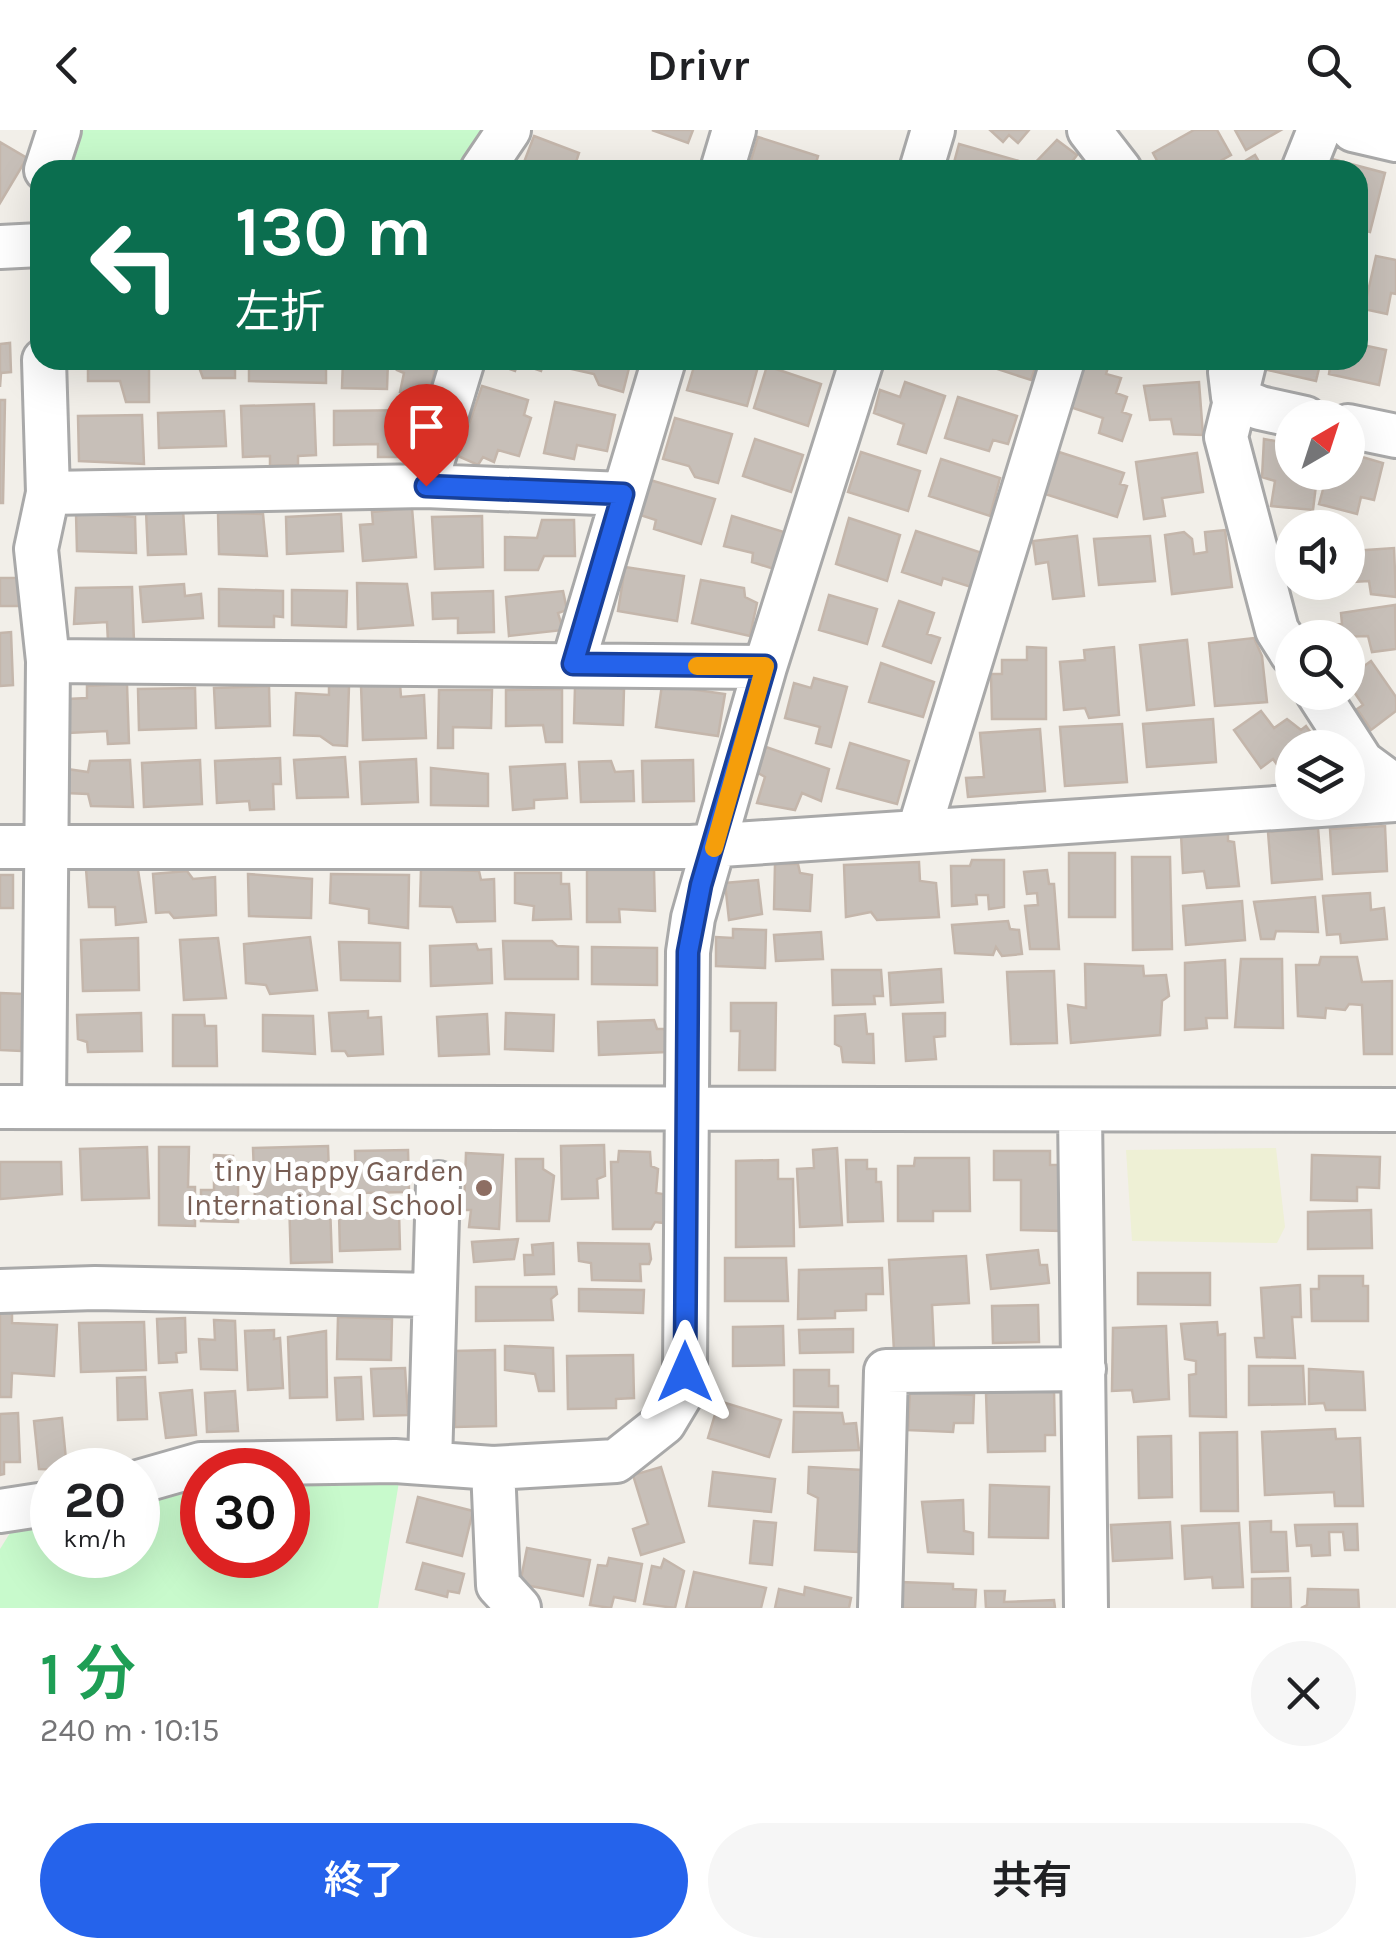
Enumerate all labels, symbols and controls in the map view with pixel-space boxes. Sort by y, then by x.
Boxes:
icon: back [40,38,95,93]
icon: search [1301,38,1356,93]
text: Drivr [647,39,749,91]
text: 130 m [235,191,432,273]
icon: left [70,200,200,330]
text: 左折 [235,286,325,338]
pin [384,384,469,487]
icon: arrive [399,399,454,454]
north arrow [1275,400,1365,490]
map controls [1275,400,1365,820]
button: sound [1275,510,1365,600]
button: search [1275,620,1365,710]
button: layers [1275,730,1365,820]
place label: tiny Happy Garden International School [186,1153,464,1223]
marker: tiny Happy Garden International School [473,1177,495,1199]
position arrow [633,1320,737,1424]
speed limit sign: 30 [180,1448,310,1578]
text: 20 [64,1471,126,1530]
text: km/h [63,1524,127,1553]
text: 1 分 [40,1639,136,1709]
button: close [1251,1641,1356,1746]
text: 240 m · 10:15 [40,1712,219,1749]
button: 終了 [40,1823,688,1938]
button: 共有 [708,1823,1356,1938]

